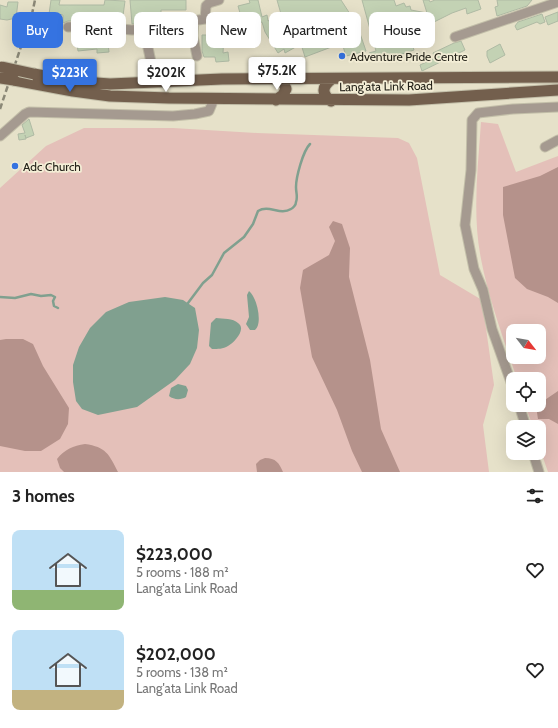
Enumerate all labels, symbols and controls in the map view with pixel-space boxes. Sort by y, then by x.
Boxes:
chip: Buy [12,12,63,48]
chip: Rent [71,12,126,48]
chip: Filters [134,12,198,48]
chip: New [206,12,261,48]
chip: Apartment [269,12,361,48]
chip: House [369,12,435,48]
place label: Adventure Pride Centre [350,49,468,64]
marker: Adventure Pride Centre [337,51,347,61]
pin: $75.2K [244,57,310,91]
pin: $223K [42,59,98,93]
pin: $202K [138,59,194,93]
text: $75.2K [257,62,297,78]
text: $223K [52,64,88,80]
text: $202K [147,64,185,80]
street label: Lang'ata Link Road [339,78,433,94]
place label: Adc Church [23,159,81,174]
marker: Adc Church [10,161,20,171]
north arrow [506,324,546,364]
map controls [506,324,546,460]
button: locate [506,372,546,412]
button: layers [506,420,546,460]
icon: filters [524,485,546,507]
text: 3 homes [12,486,75,506]
text: $223,000 [136,544,213,564]
icon: home [44,546,92,594]
icon: heart [524,559,546,581]
text: 5 rooms · 188 m² [136,564,229,580]
text: Lang'ata Link Road [136,580,238,596]
text: $202,000 [136,644,216,664]
icon: home [44,646,92,694]
icon: heart [524,659,546,681]
text: 5 rooms · 138 m² [136,664,228,680]
text: Lang'ata Link Road [136,680,238,696]

